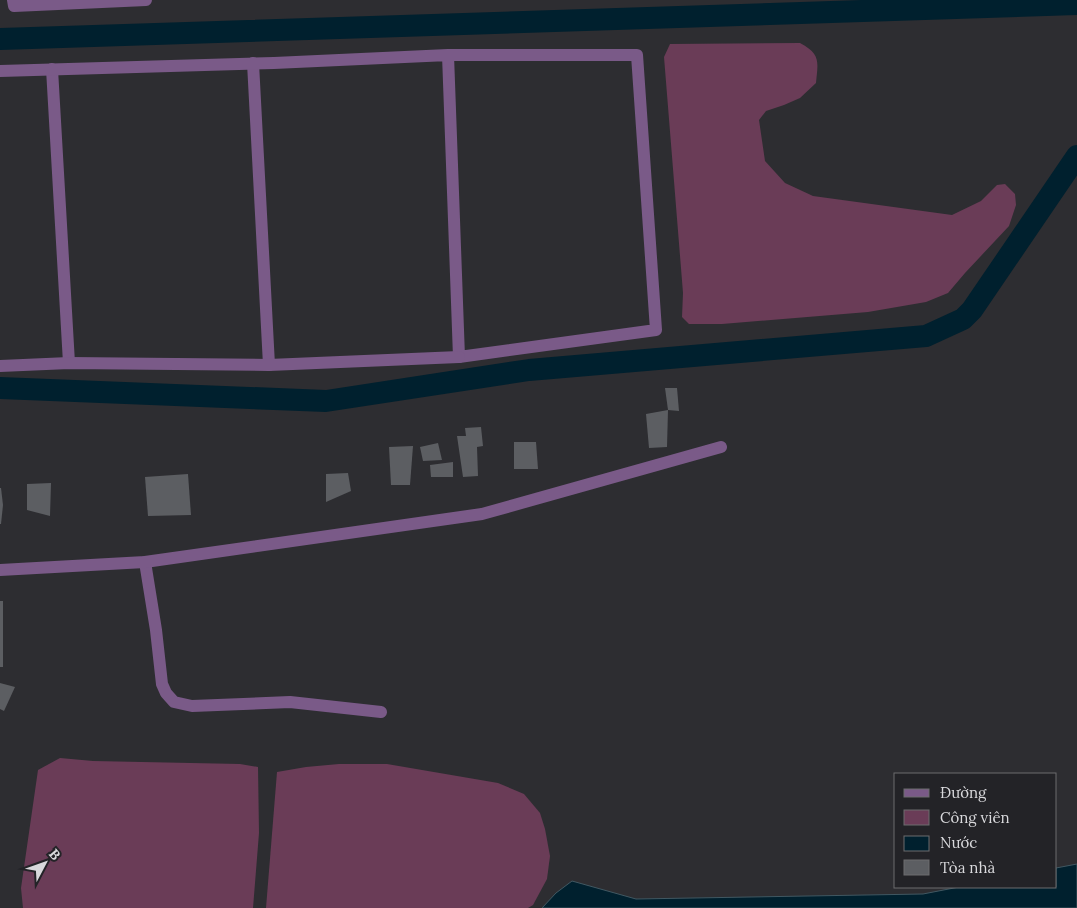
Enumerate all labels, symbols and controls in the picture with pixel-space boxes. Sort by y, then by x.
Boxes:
legend [894,773,1057,888]
text: Đường [940,783,987,802]
text: Công viên [940,808,1010,827]
text: Nước [940,833,977,852]
north arrow [20,838,70,888]
text: B [45,845,65,864]
text: Tòa nhà [940,858,995,877]

